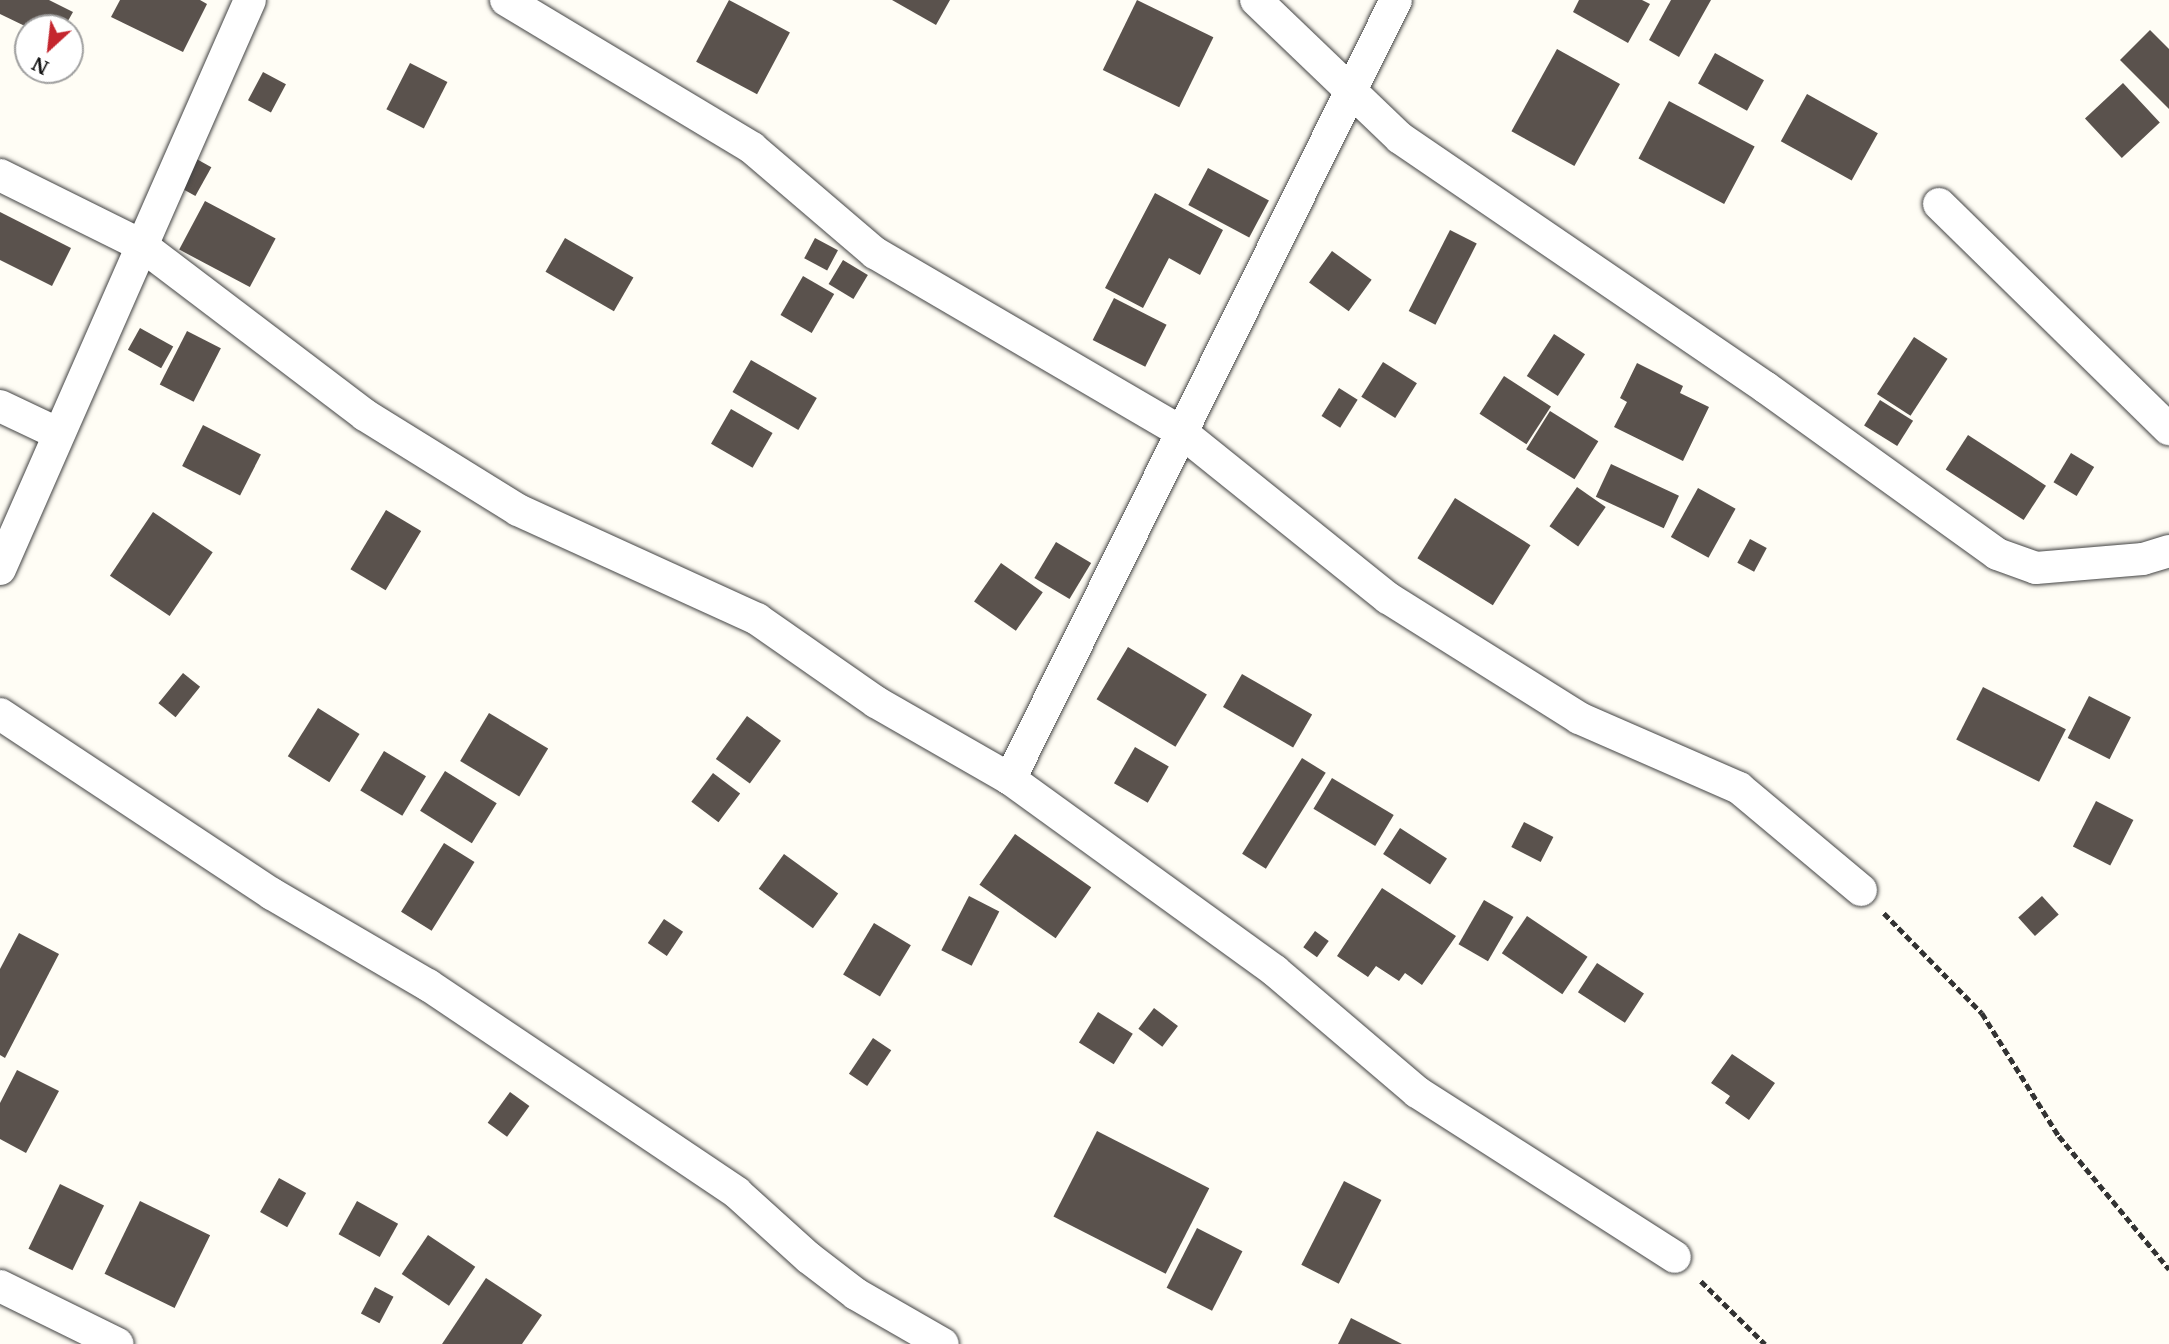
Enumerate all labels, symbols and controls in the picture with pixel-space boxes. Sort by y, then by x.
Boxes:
north arrow [14,14,84,84]
text: N [28,52,53,80]

